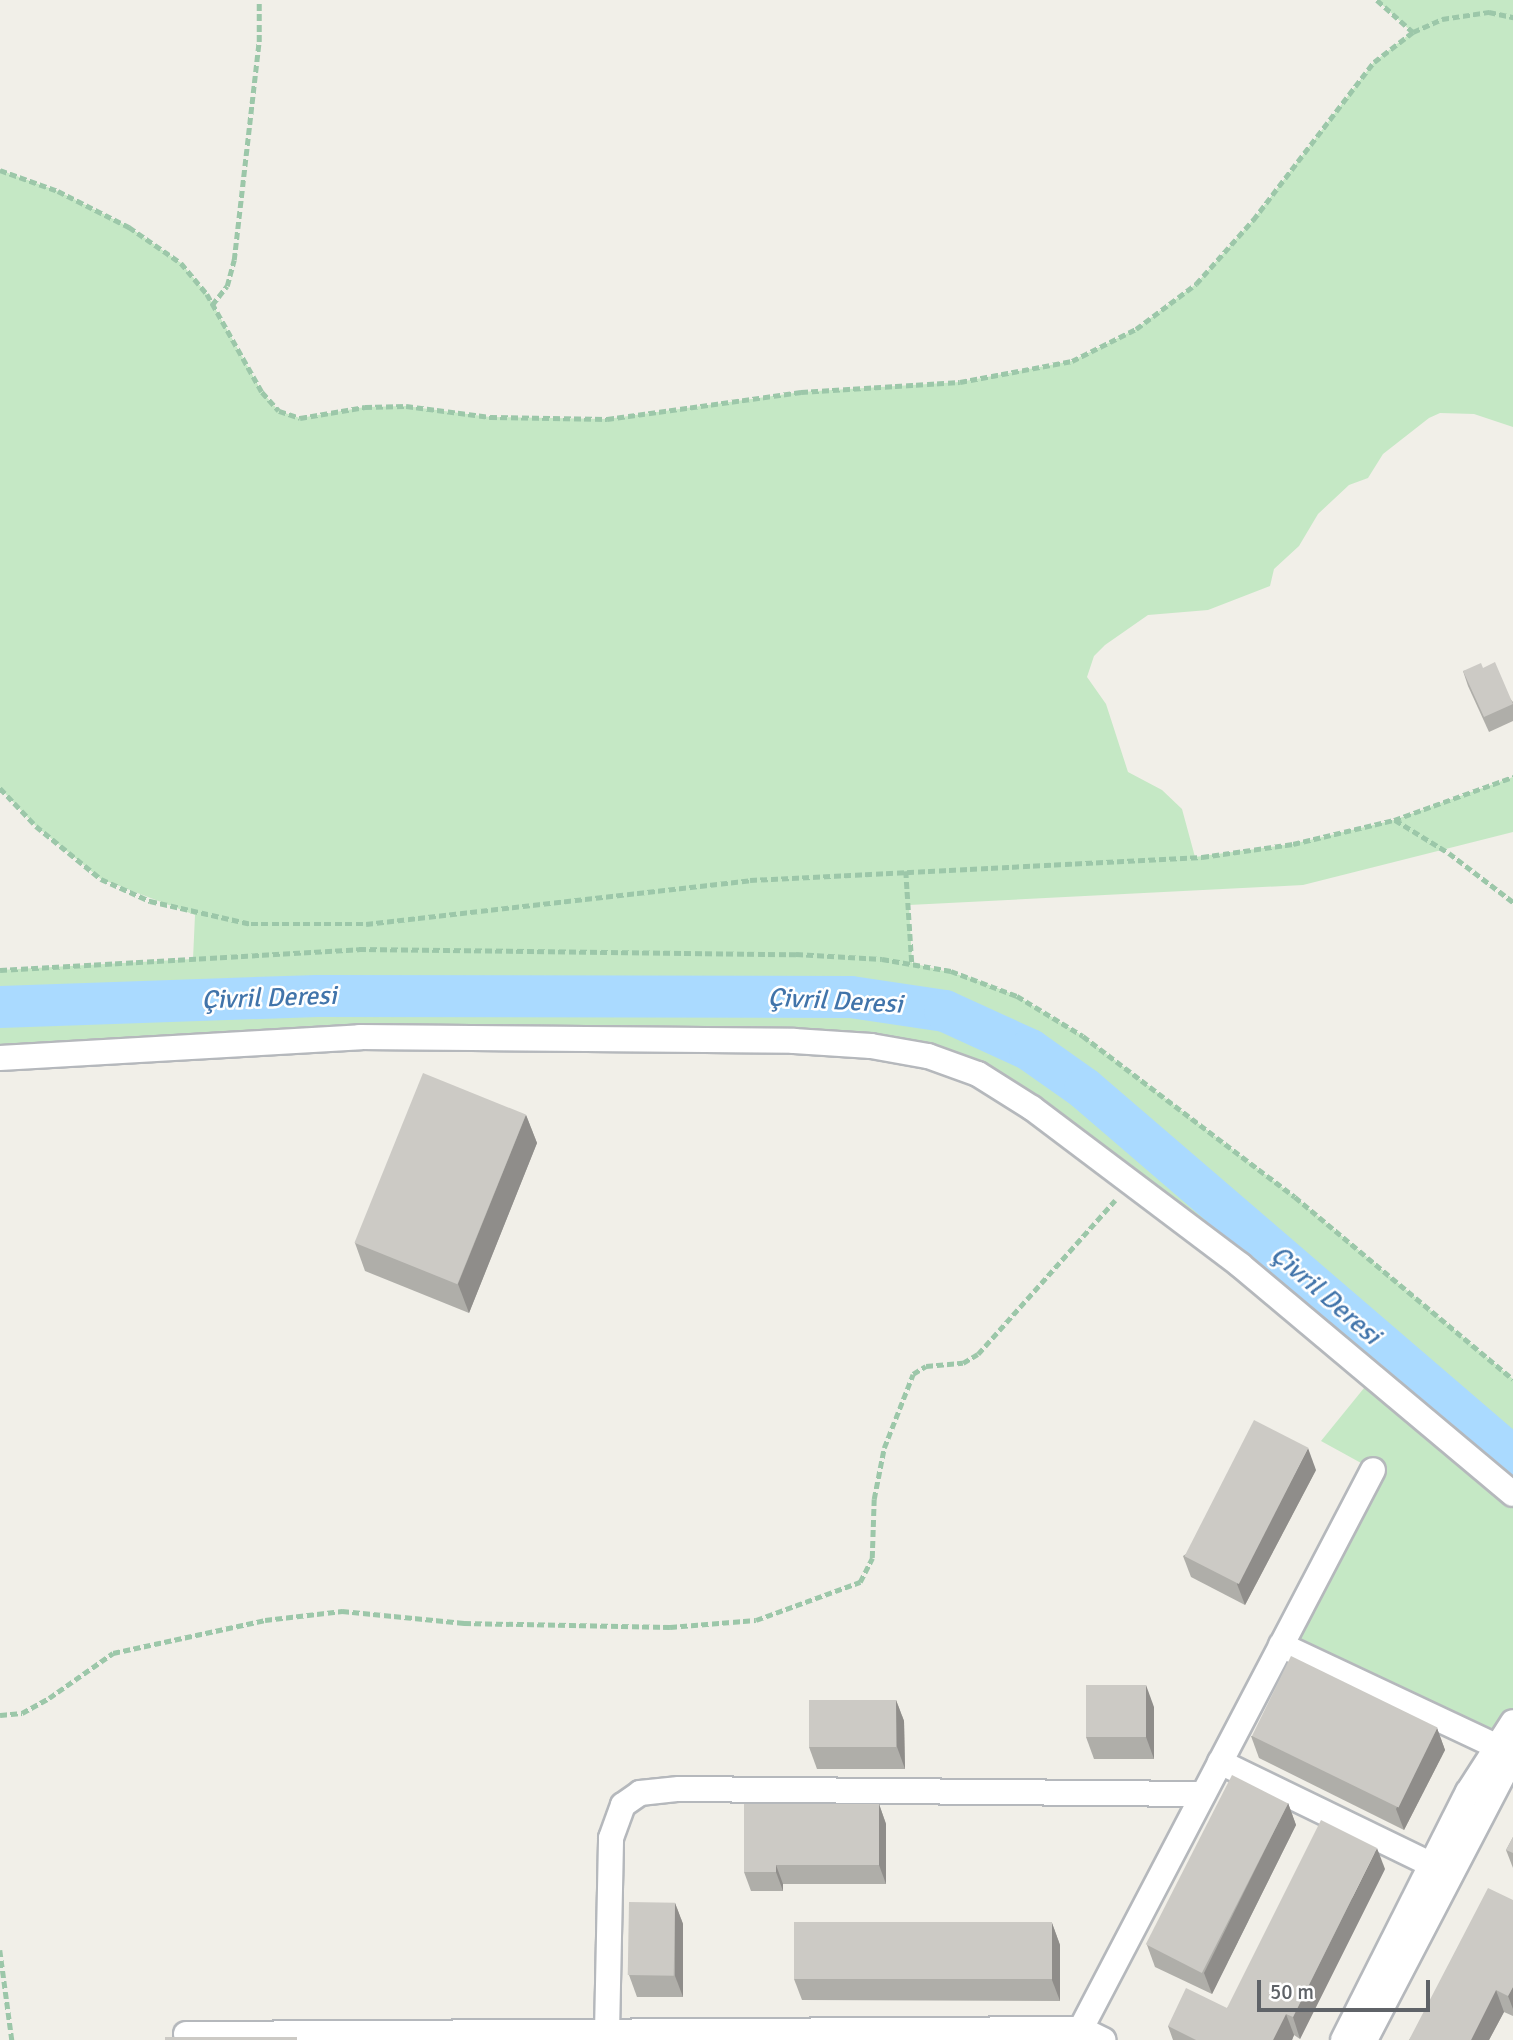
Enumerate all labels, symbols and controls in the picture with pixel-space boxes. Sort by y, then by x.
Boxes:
water label: Çivril Deresi [201,981,337,1017]
water label: Çivril Deresi [767,983,903,1021]
water label: Çivril Deresi [1264,1240,1386,1352]
scale bar [1261,1966,1434,2010]
text: 50 m [1270,1979,1314,2005]

